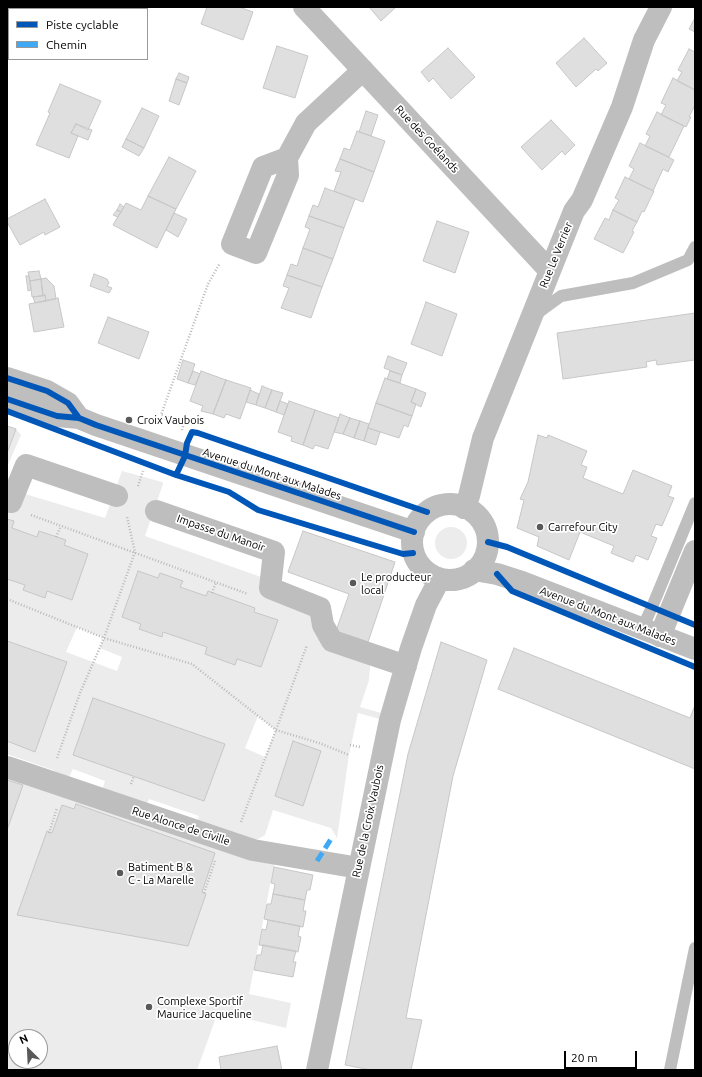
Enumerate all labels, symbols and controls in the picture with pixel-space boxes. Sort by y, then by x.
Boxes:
legend [8,8,148,60]
text: Piste cyclable [46,18,119,31]
text: Chemin [46,38,87,51]
street label: Rue des Goélands [392,103,462,175]
street label: Rue Le Verrier [537,220,575,290]
place label: Croix Vaubois [137,413,204,427]
marker: Croix Vaubois [124,415,134,425]
street label: Avenue du Mont aux Malades [201,445,343,503]
street label: Impasse du Manoir [175,512,267,554]
place label: Carrefour City [548,520,617,534]
marker: Carrefour City [535,522,545,532]
place label: Le producteur local [361,570,431,596]
marker: Le producteur local [348,578,358,588]
street label: Avenue du Mont aux Malades [538,584,678,648]
street label: Rue de la Croix Vaubois [350,763,386,879]
street label: Rue Alonce de Civille [130,804,232,848]
place label: Batiment B & C - La Marelle [128,860,194,886]
marker: Batiment B & C - La Marelle [115,868,125,878]
place label: Complexe Sportif Maurice Jacqueline [157,994,252,1020]
marker: Complexe Sportif Maurice Jacqueline [144,1002,154,1012]
north arrow [8,1029,48,1069]
text: N [17,1032,30,1046]
scale bar [566,1043,639,1069]
text: 20 m [571,1051,598,1064]

